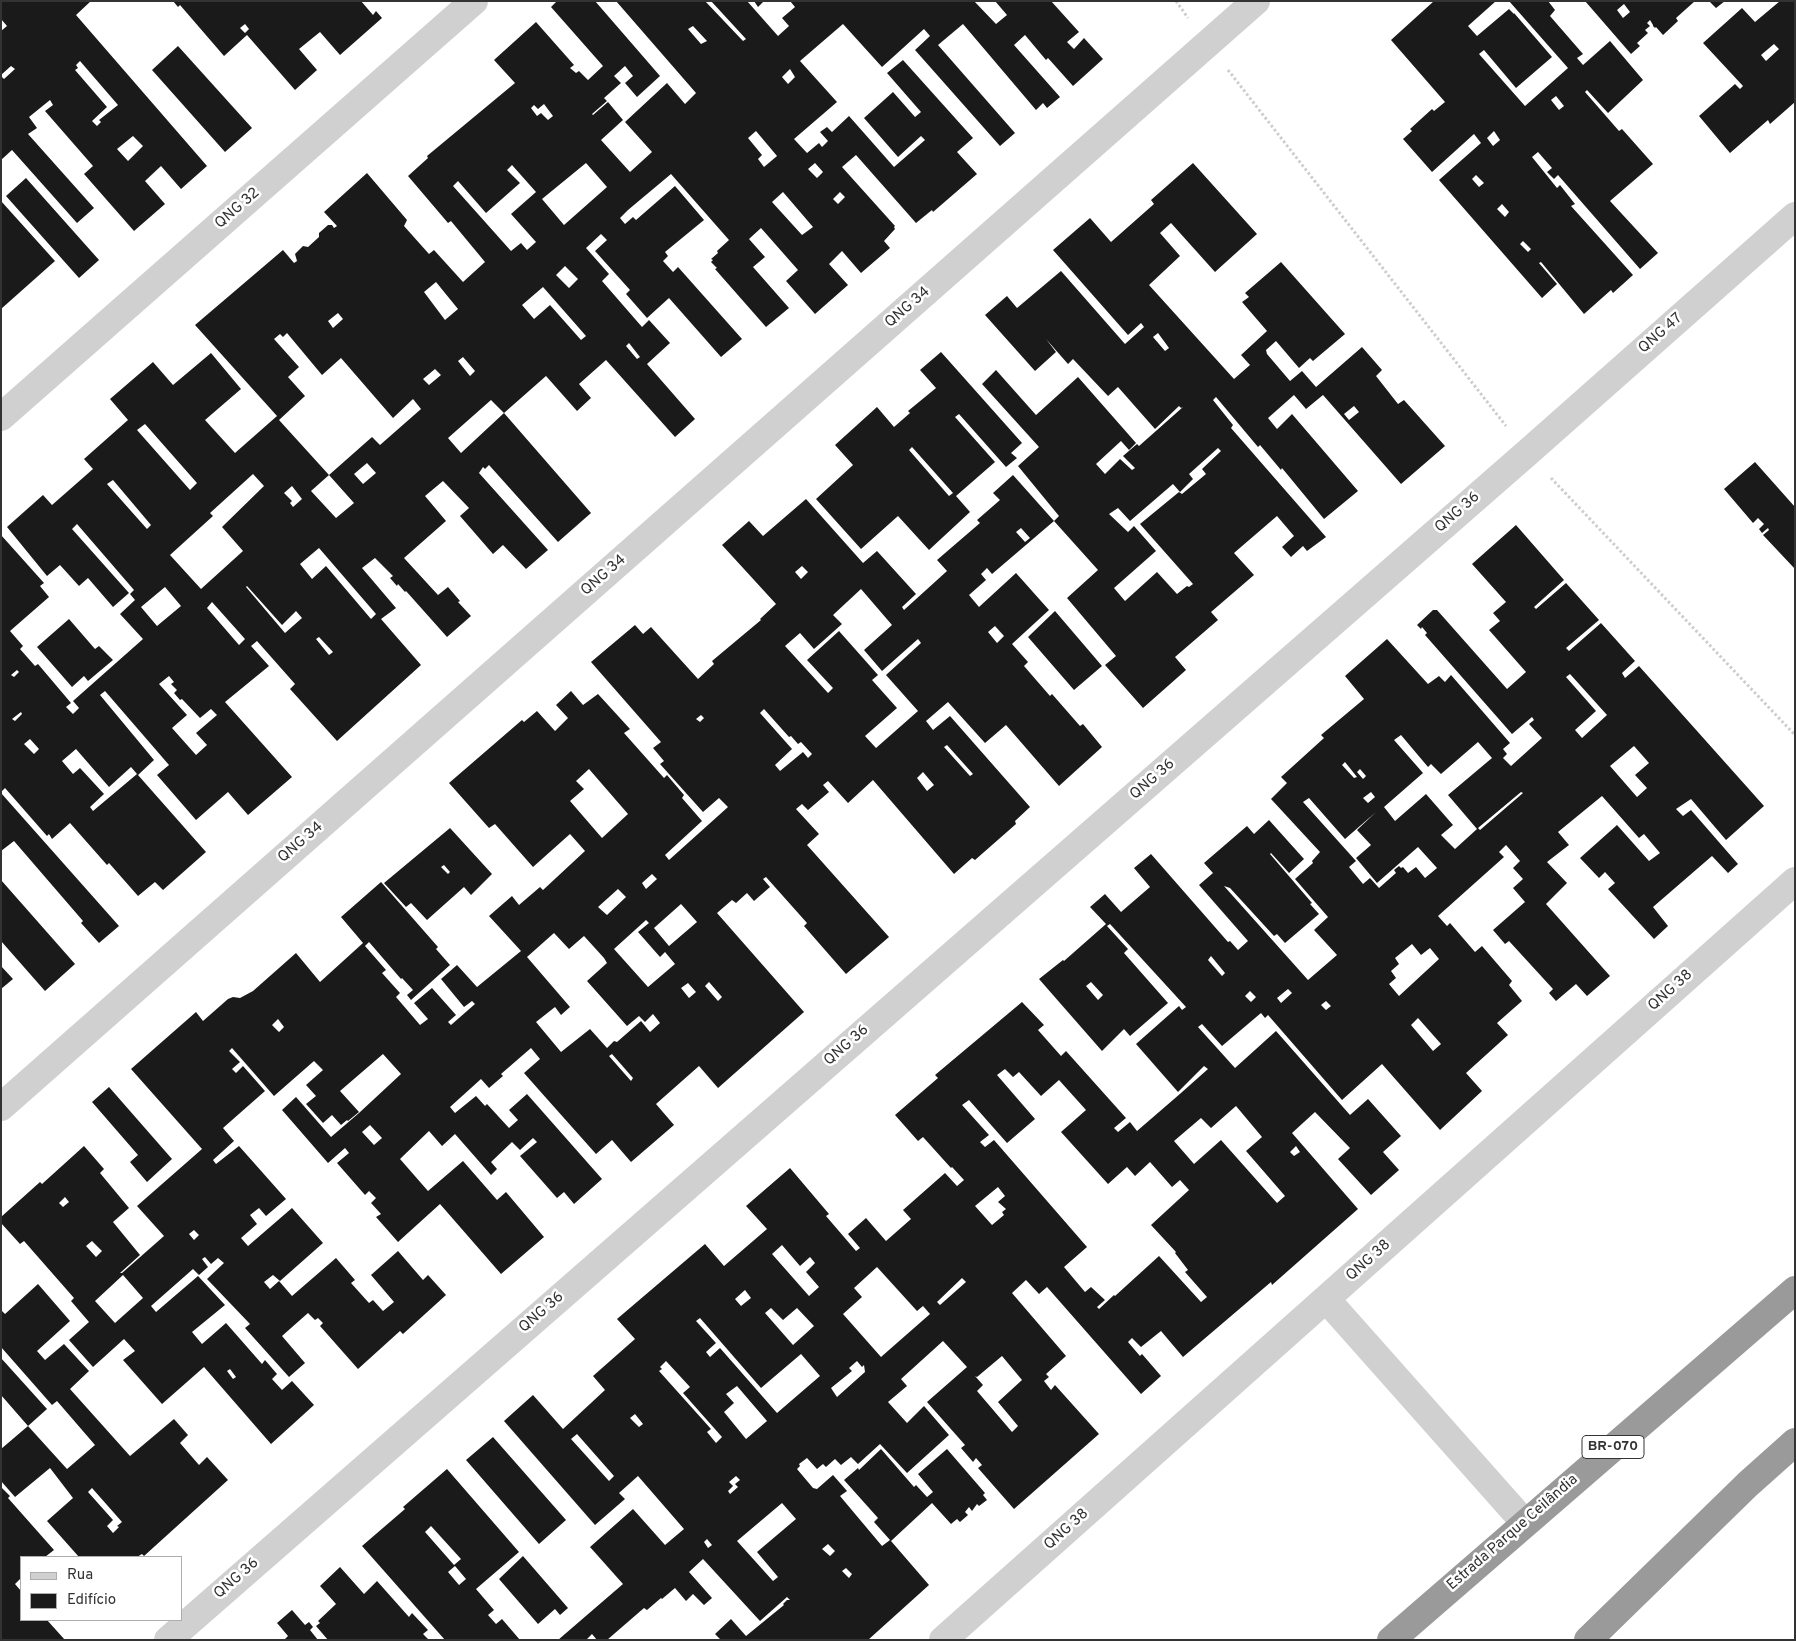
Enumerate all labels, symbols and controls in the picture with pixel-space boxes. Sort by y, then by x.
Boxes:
street label: QNG 32 [212,185,264,233]
street label: QNG 34 [882,284,934,332]
street label: QNG 47 [1635,310,1687,358]
street label: QNG 36 [1432,489,1484,537]
street label: QNG 34 [578,552,630,600]
street label: QNG 36 [1127,756,1179,804]
street label: QNG 34 [275,819,327,867]
street label: QNG 38 [1645,966,1697,1016]
street label: QNG 36 [821,1022,873,1070]
street label: QNG 38 [1343,1236,1395,1286]
street label: QNG 36 [516,1289,568,1337]
road number: BR-070 [1582,1435,1644,1458]
street label: Estrada Parque Ceilândia [1444,1471,1582,1595]
street label: QNG 38 [1041,1505,1093,1555]
street label: QNG 36 [211,1555,263,1603]
legend [20,1556,182,1621]
text: Rua [67,1566,93,1585]
text: Edifício [67,1591,116,1610]

